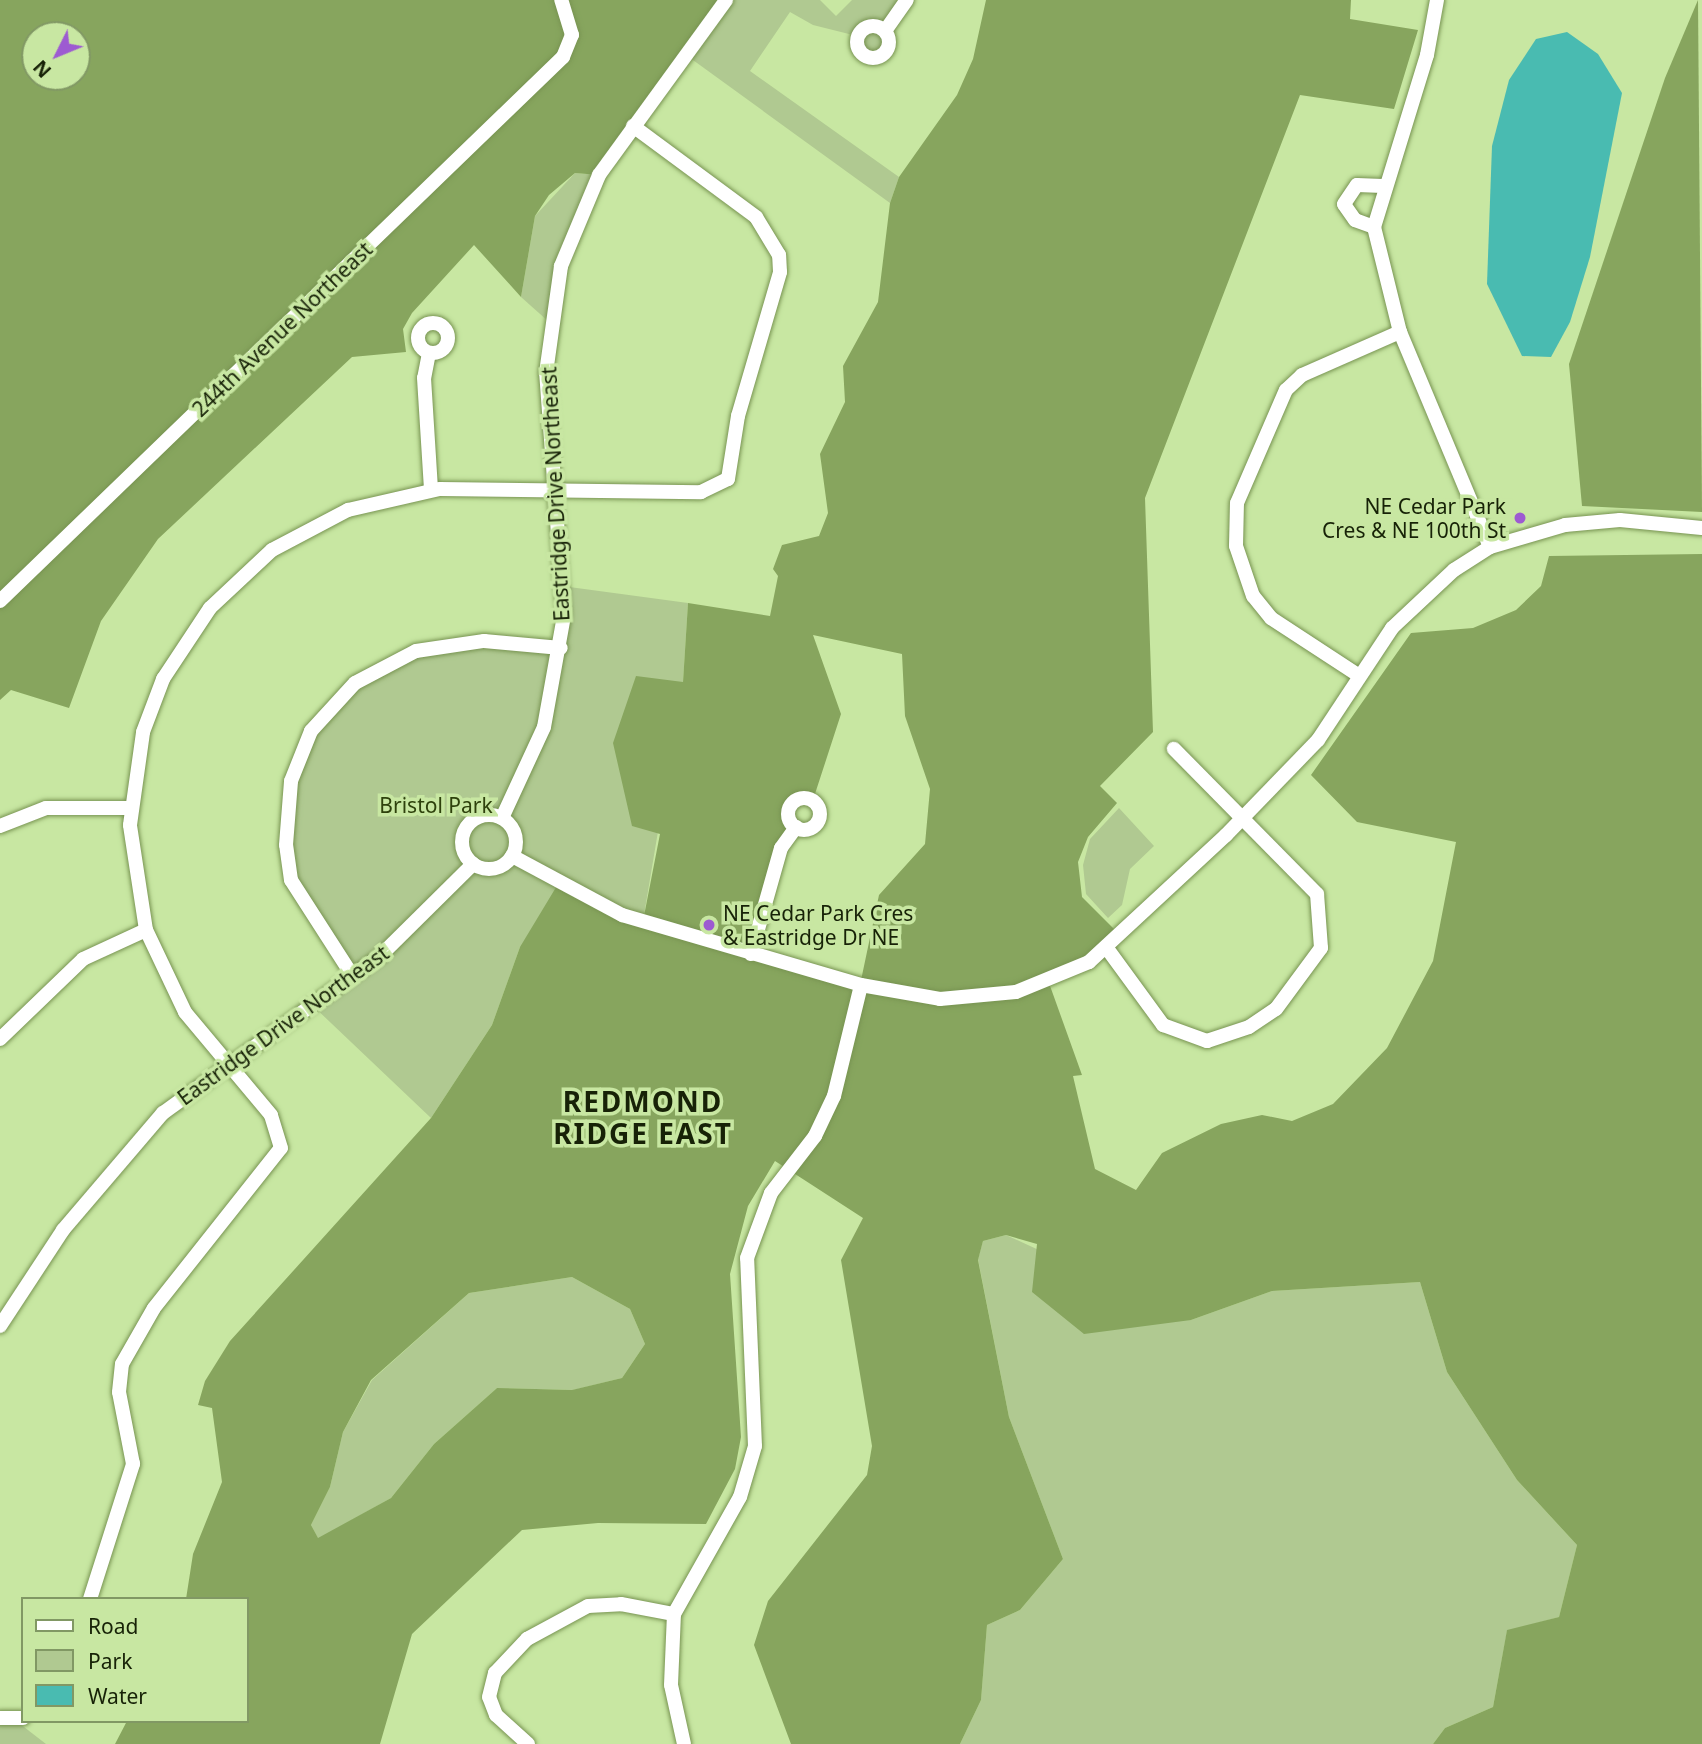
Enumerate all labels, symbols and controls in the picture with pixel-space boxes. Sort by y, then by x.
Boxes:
north arrow [21,21,91,91]
text: N [27,54,57,83]
street label: 244th Avenue Northeast [187,236,377,422]
street label: Eastridge Drive Northeast [536,366,574,622]
place label: NE Cedar Park Cres & NE 100th St [1322,493,1506,543]
marker: NE Cedar Park Cres & NE 100th St [1512,510,1528,526]
park label: Bristol Park [379,792,493,818]
place label: NE Cedar Park Cres & Eastridge Dr NE [723,900,913,950]
marker: NE Cedar Park Cres & Eastridge Dr NE [701,917,717,933]
street label: Eastridge Drive Northeast [172,940,394,1110]
district label: REDMOND RIDGE EAST [554,1084,732,1150]
legend [21,1597,248,1723]
text: Road [88,1612,138,1640]
text: Park [88,1647,132,1675]
text: Water [88,1682,147,1710]

